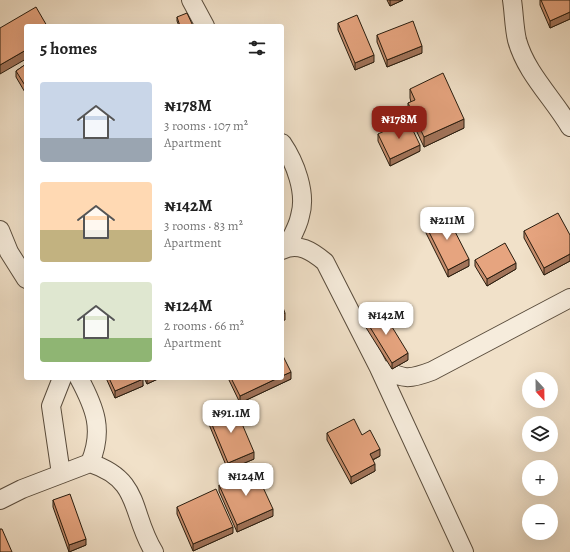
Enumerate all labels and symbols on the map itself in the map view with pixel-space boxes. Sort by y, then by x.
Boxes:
pin: ₦178M [371,106,427,140]
pin: ₦211M [419,207,475,241]
pin: ₦142M [358,302,414,336]
north arrow [522,372,558,408]
pin: ₦91.1M [198,400,264,434]
pin: ₦124M [218,463,274,497]

